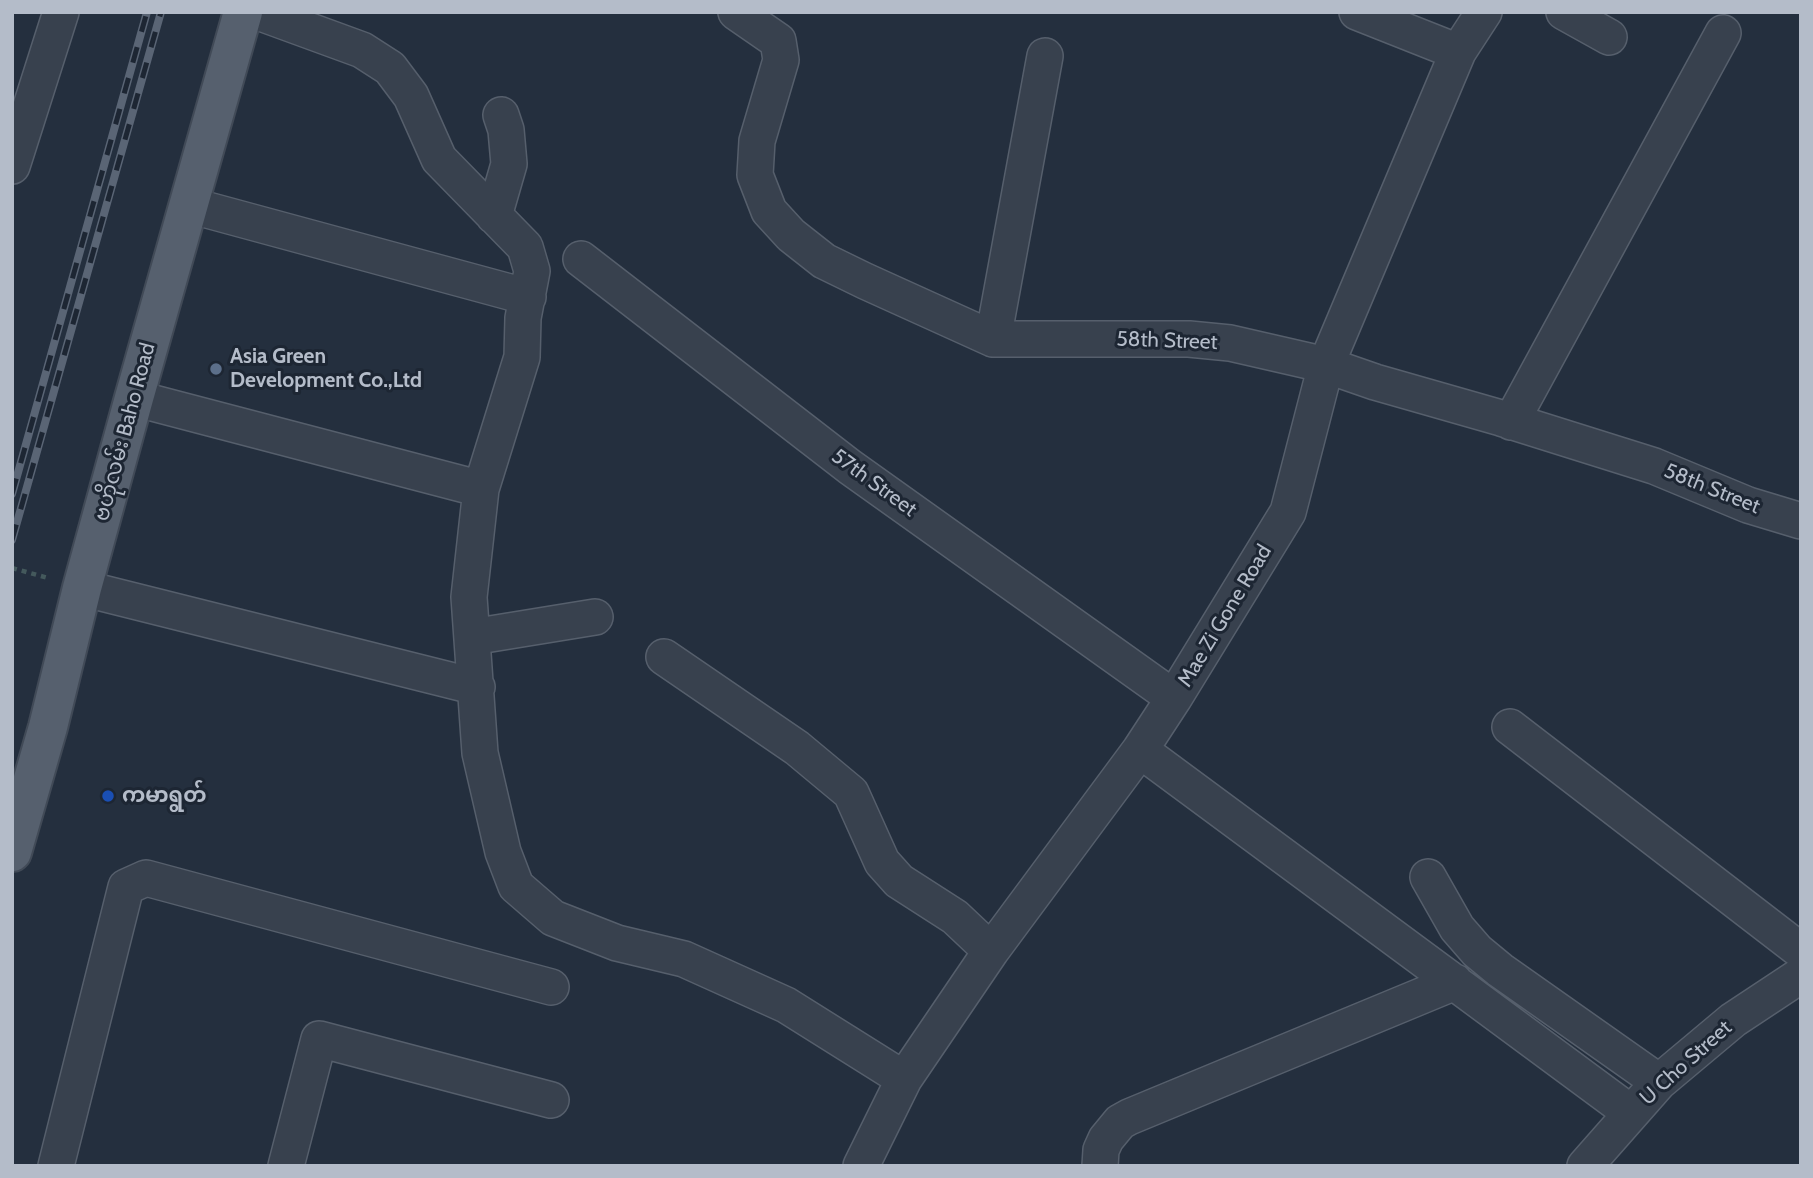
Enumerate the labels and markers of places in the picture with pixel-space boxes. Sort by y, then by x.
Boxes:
place label: Asia Green Development Co.,Ltd [230,344,422,394]
marker: Asia Green Development Co.,Ltd [208,361,224,377]
place label: ကမာရွတ် [122,783,206,809]
marker: ကမာရွတ် [100,788,116,804]

